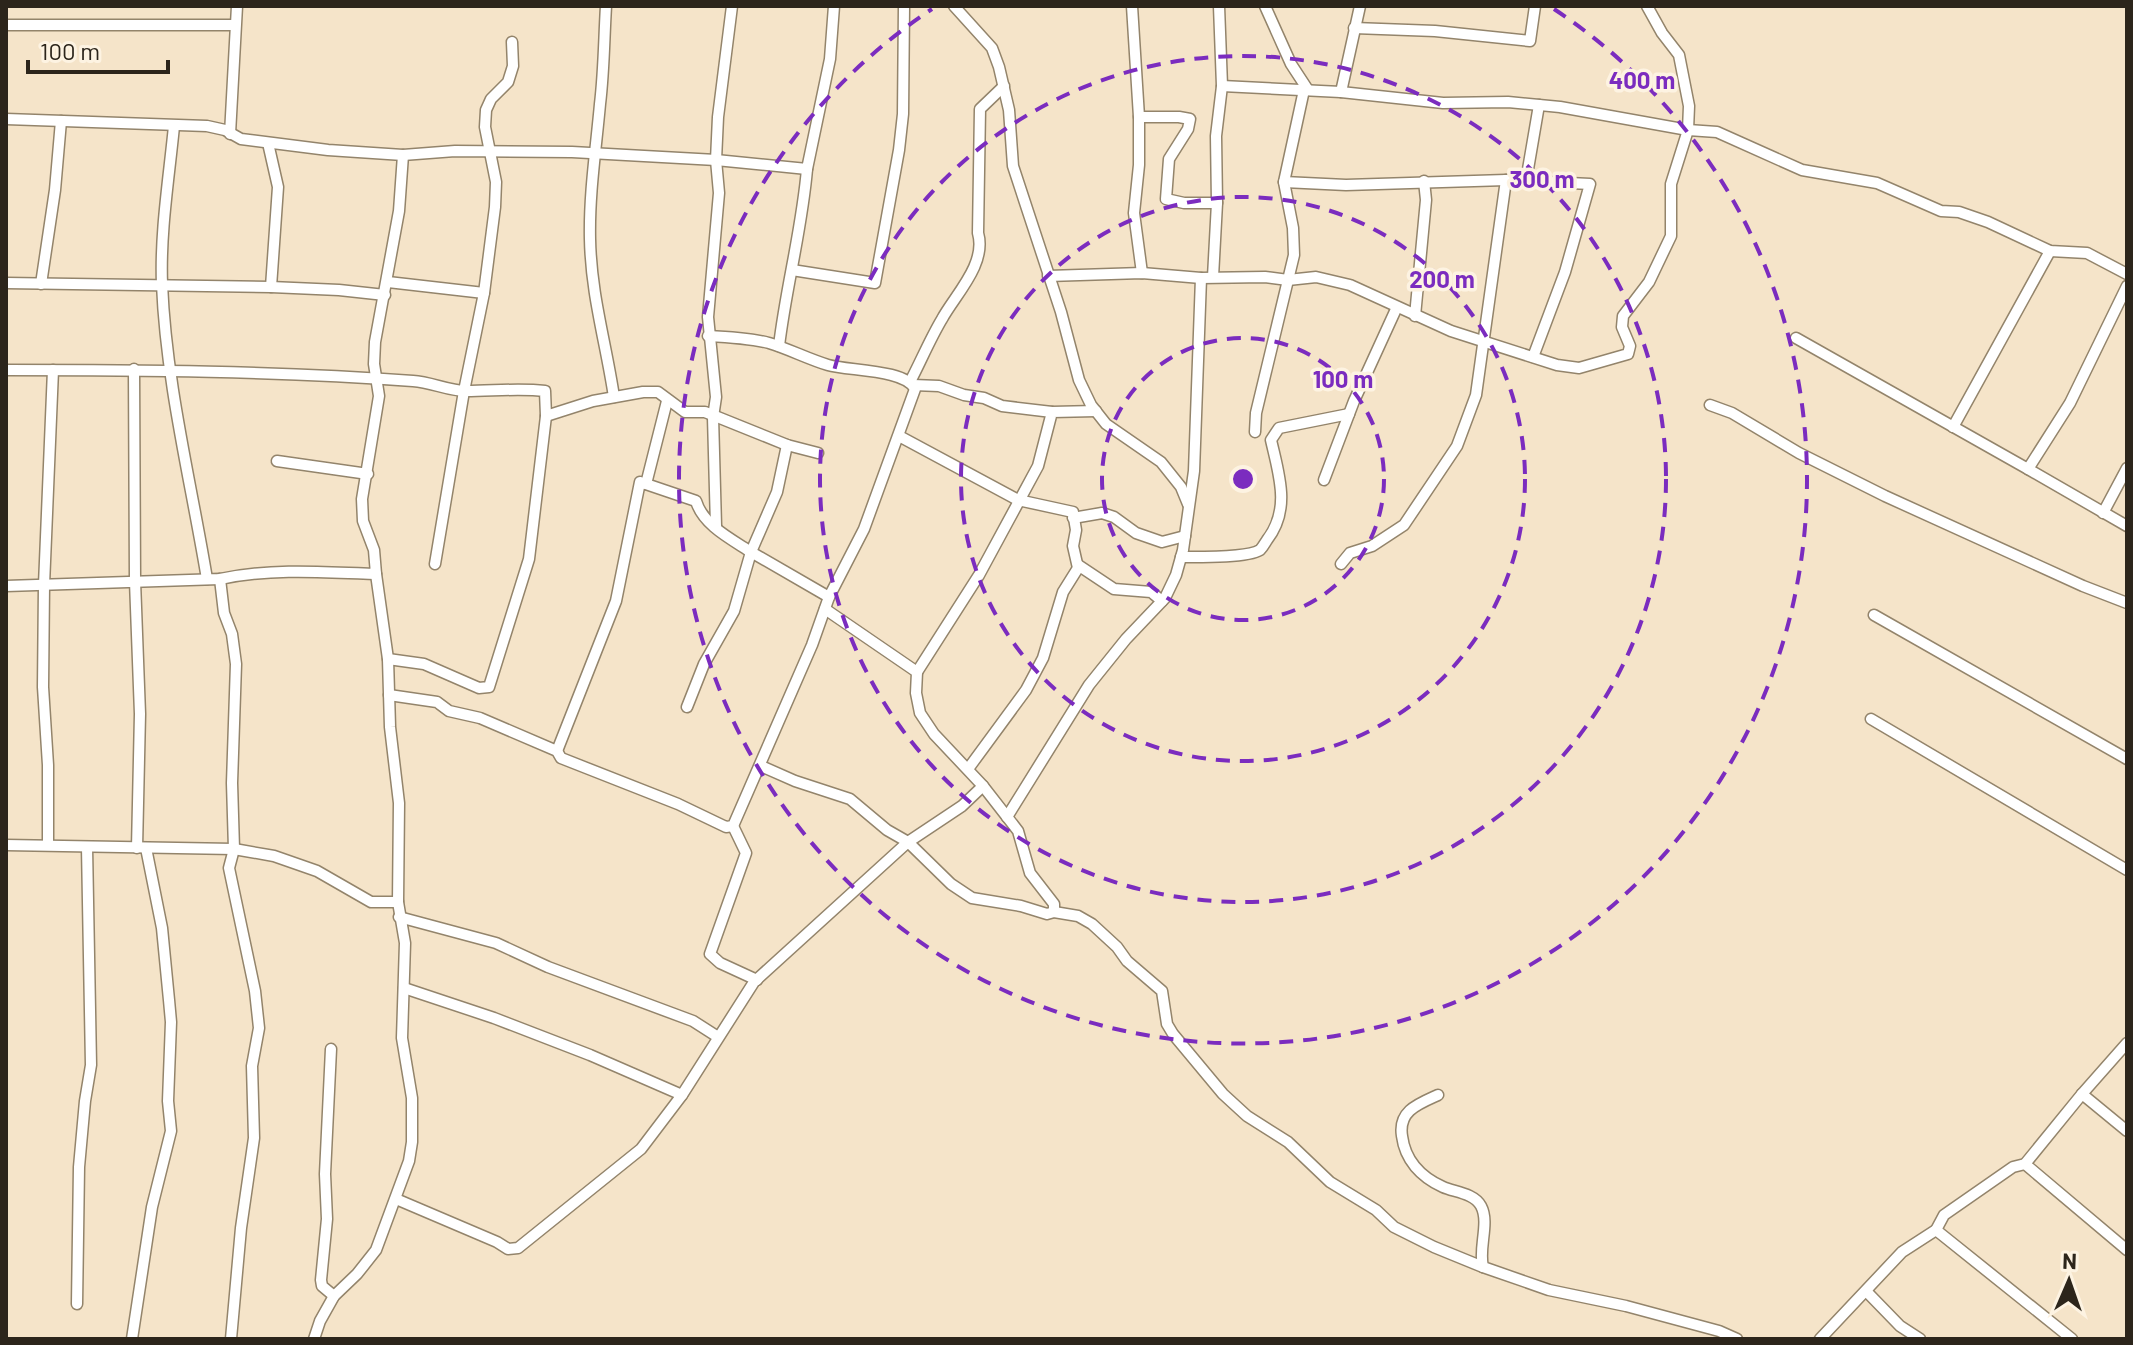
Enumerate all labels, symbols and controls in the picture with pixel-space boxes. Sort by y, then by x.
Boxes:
scale bar [28,24,168,74]
text: 100 m [40,36,100,65]
text: 400 m [1609,65,1675,94]
text: 300 m [1509,164,1575,193]
text: 200 m [1409,264,1475,293]
text: 100 m [1313,364,1373,393]
centre of rings [1229,465,1257,493]
north arrow [2029,1241,2109,1321]
text: N [2062,1247,2078,1273]

